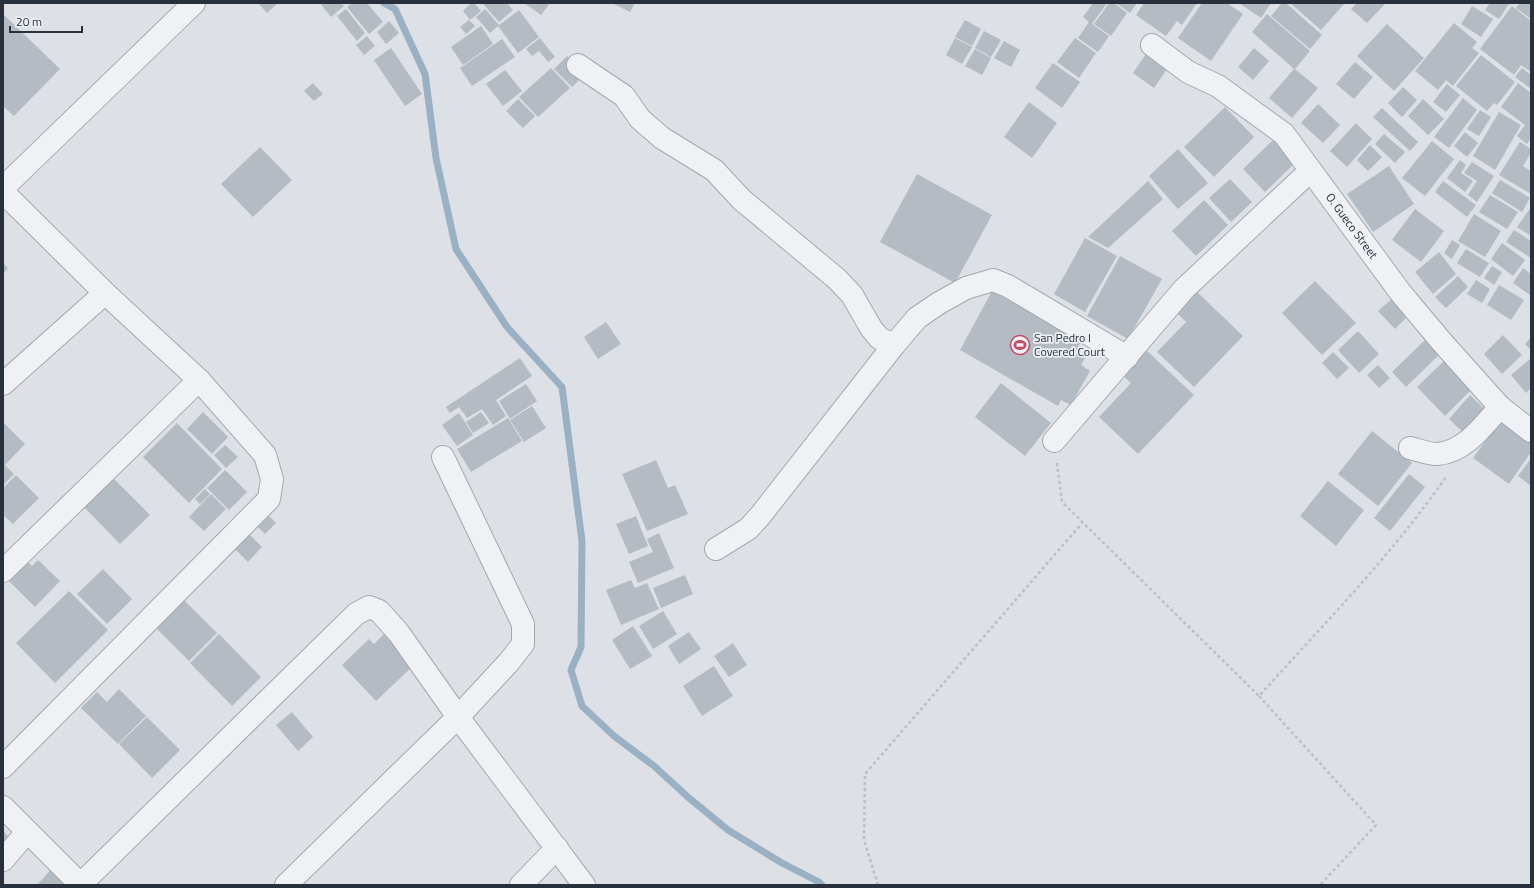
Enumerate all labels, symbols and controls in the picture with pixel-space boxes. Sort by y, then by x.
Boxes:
scale bar [10,8,82,34]
text: 20 m [16,12,42,31]
street label: O. Gueco Street [1321,189,1383,264]
place label: San Pedro I Covered Court [1034,328,1106,361]
sports icon: San Pedro I Covered Court [1009,334,1031,356]

